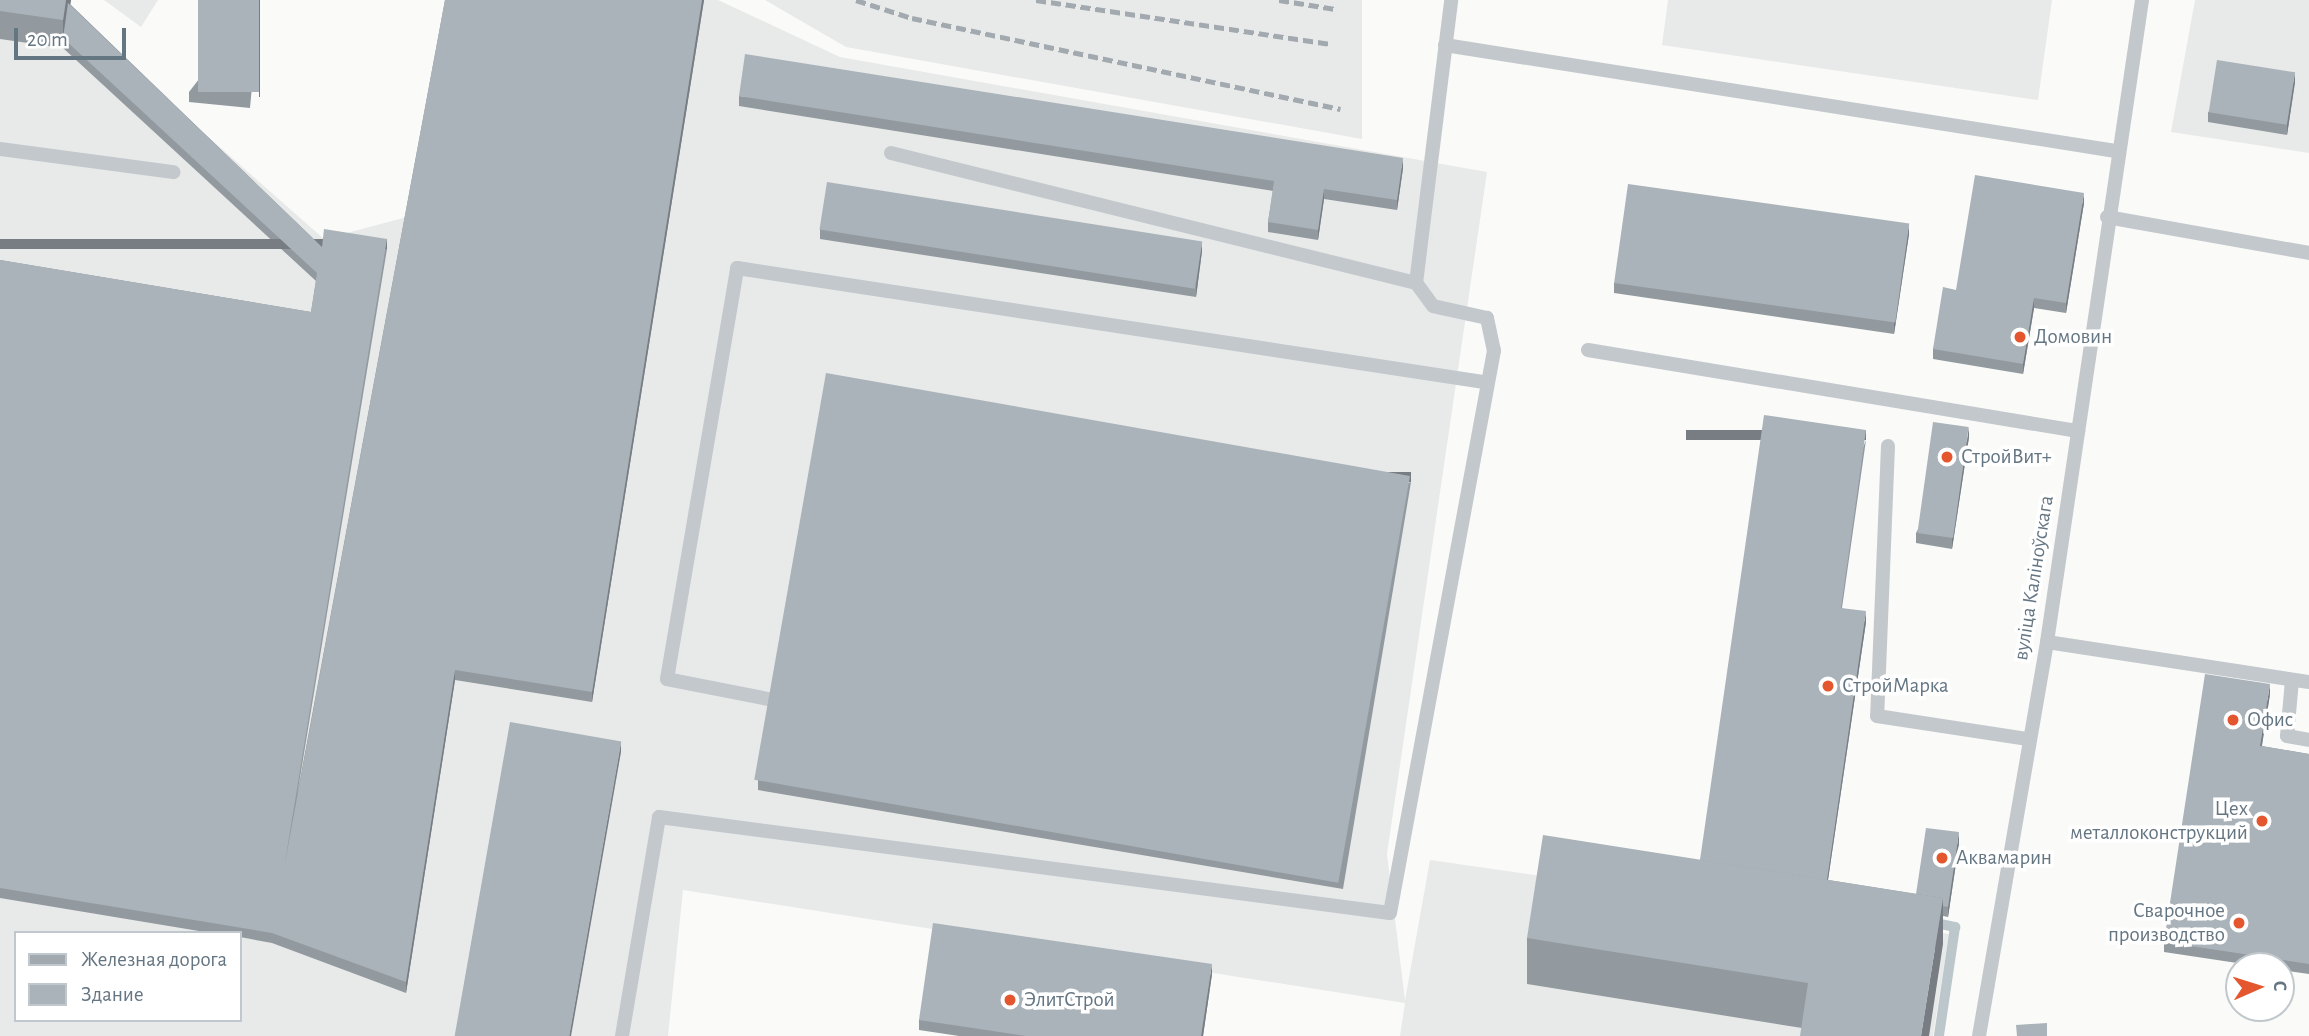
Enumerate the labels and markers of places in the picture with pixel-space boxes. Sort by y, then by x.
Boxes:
place label: Домовин [2034,324,2112,350]
marker: Домовин [2012,329,2028,345]
place label: СтройВит+ [1961,444,2052,470]
marker: СтройВит+ [1939,449,1955,465]
place label: СтройМарка [1842,673,1949,699]
marker: СтройМарка [1820,678,1836,694]
place label: Офис [2247,707,2293,733]
marker: Офис [2225,712,2241,728]
place label: Цех металлоконструкций [2070,796,2248,846]
marker: Цех металлоконструкций [2254,813,2270,829]
place label: Аквамарин [1956,845,2052,871]
marker: Аквамарин [1934,850,1950,866]
place label: Сварочное производство [2108,898,2225,948]
marker: Сварочное производство [2231,915,2247,931]
place label: ЭлитСтрой [1024,987,1115,1013]
marker: ЭлитСтрой [1002,992,1018,1008]

